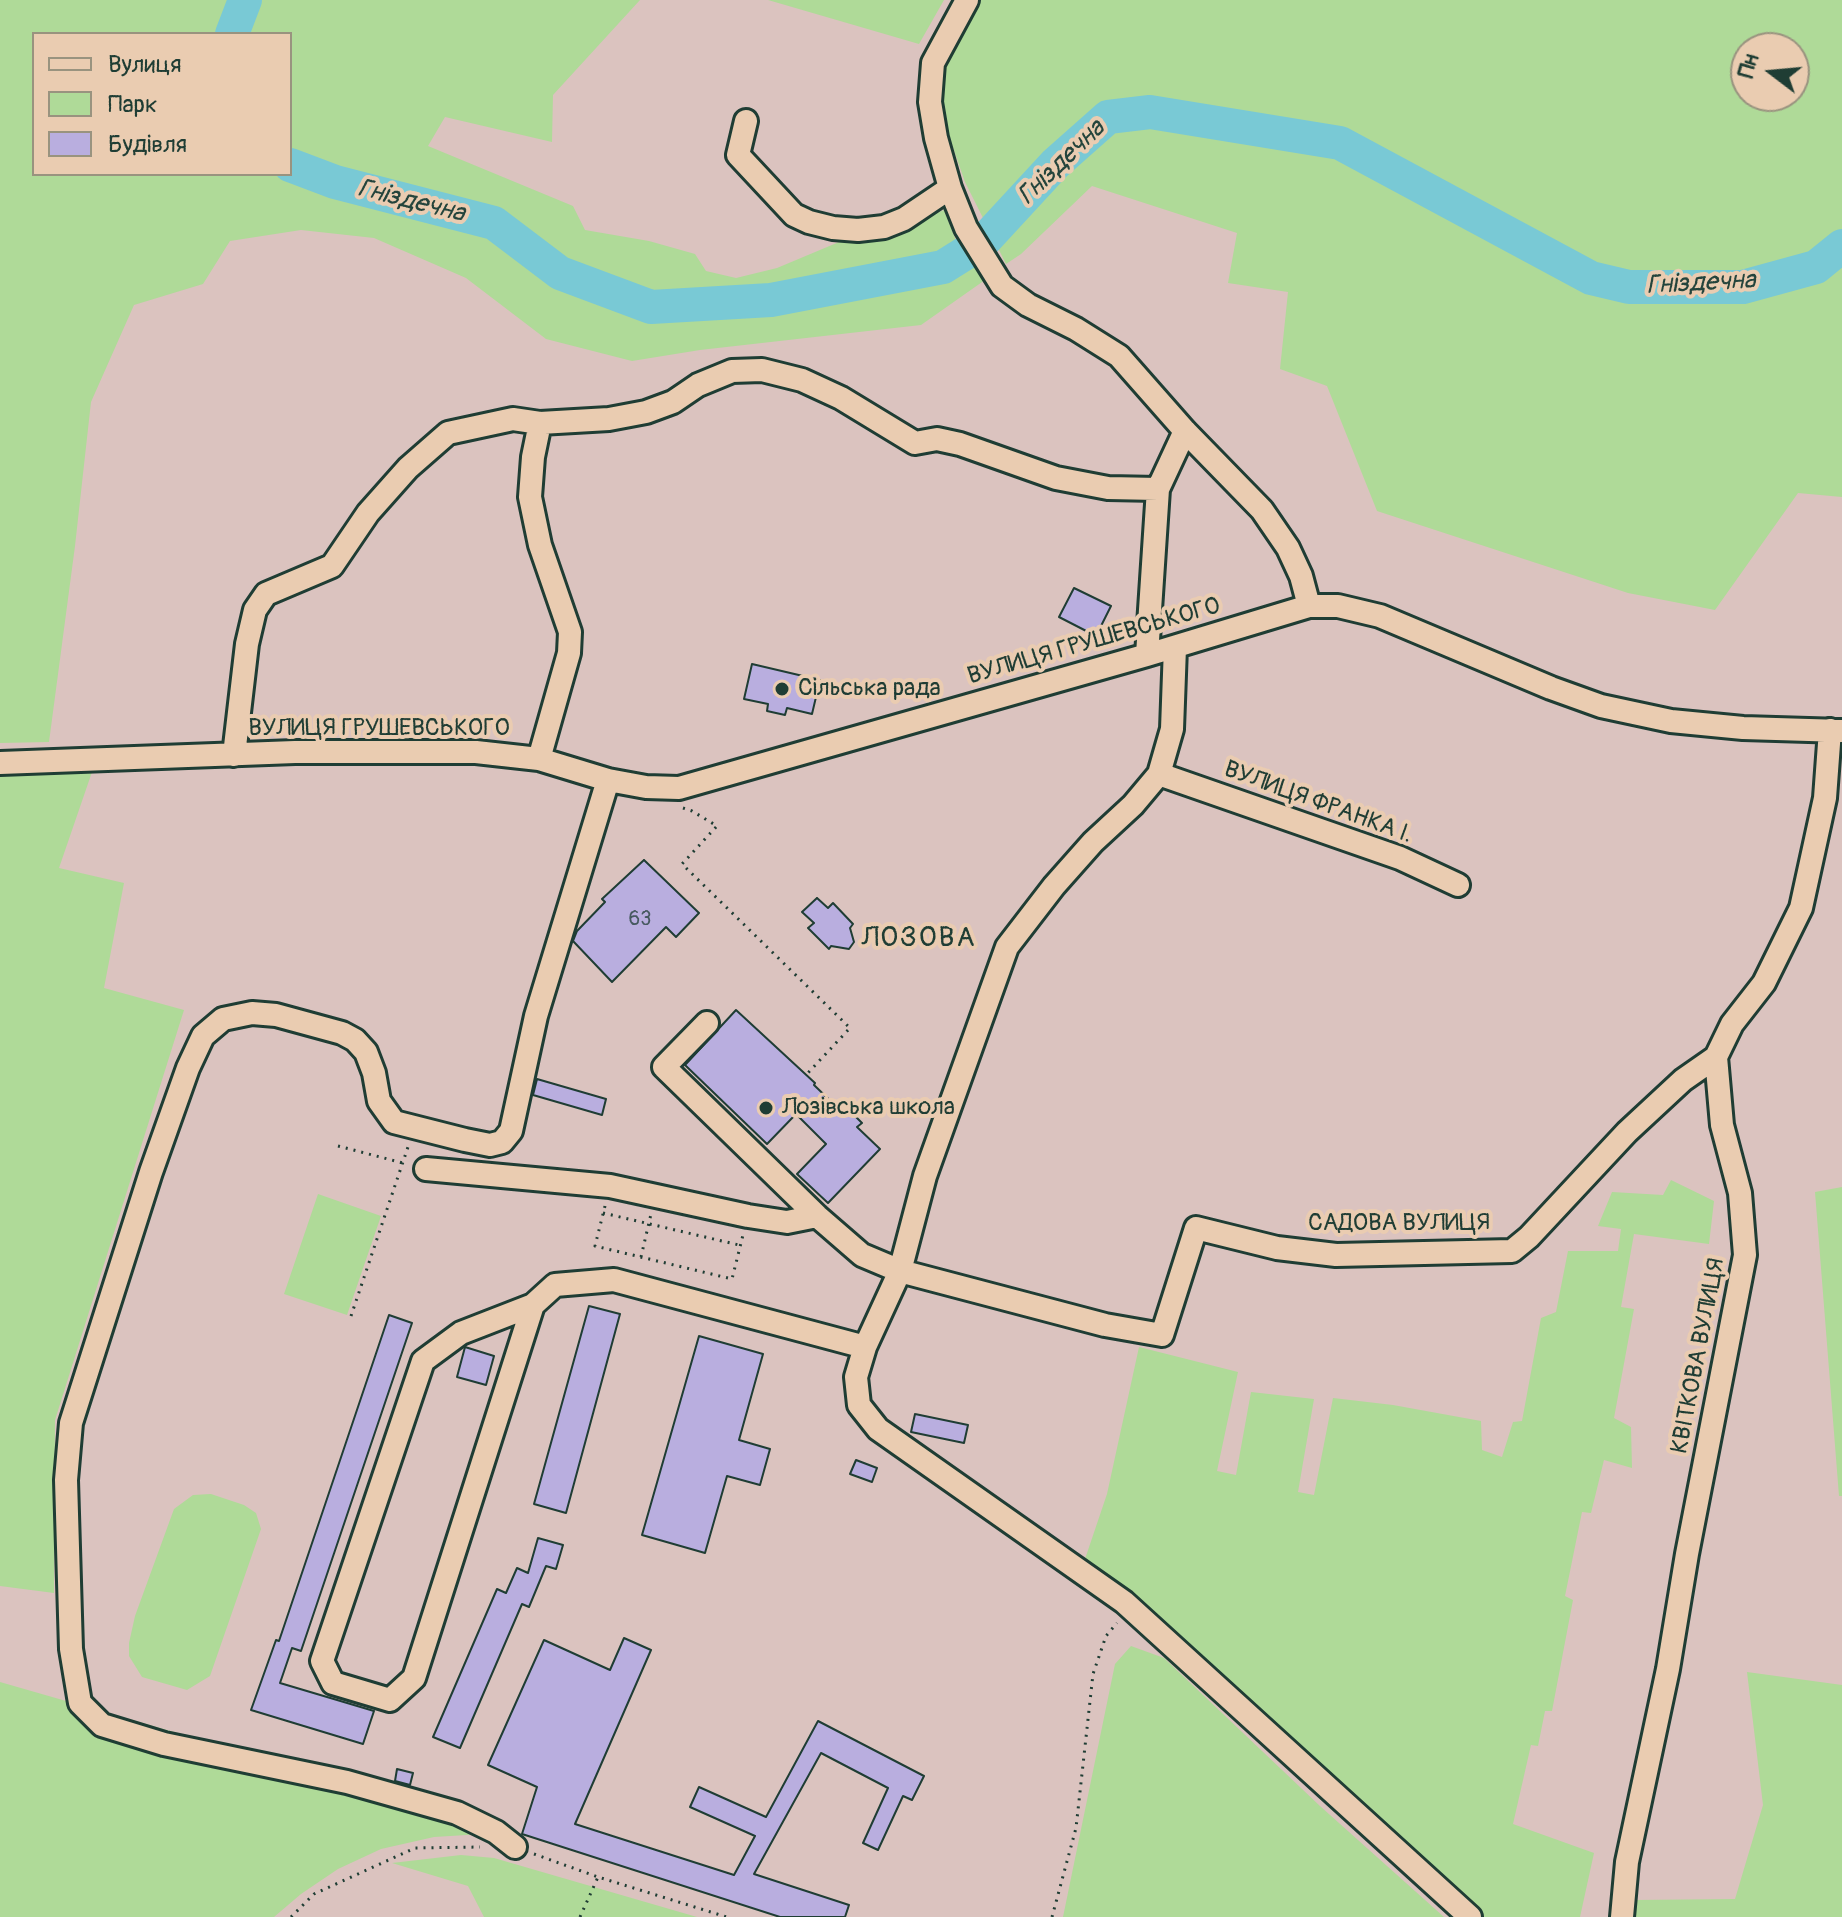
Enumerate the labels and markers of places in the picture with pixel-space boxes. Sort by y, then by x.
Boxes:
place label: Сільська рада [798,675,941,703]
marker: Сільська рада [773,680,791,698]
place label: Лозівська школа [782,1094,955,1122]
marker: Лозівська школа [757,1099,775,1117]

